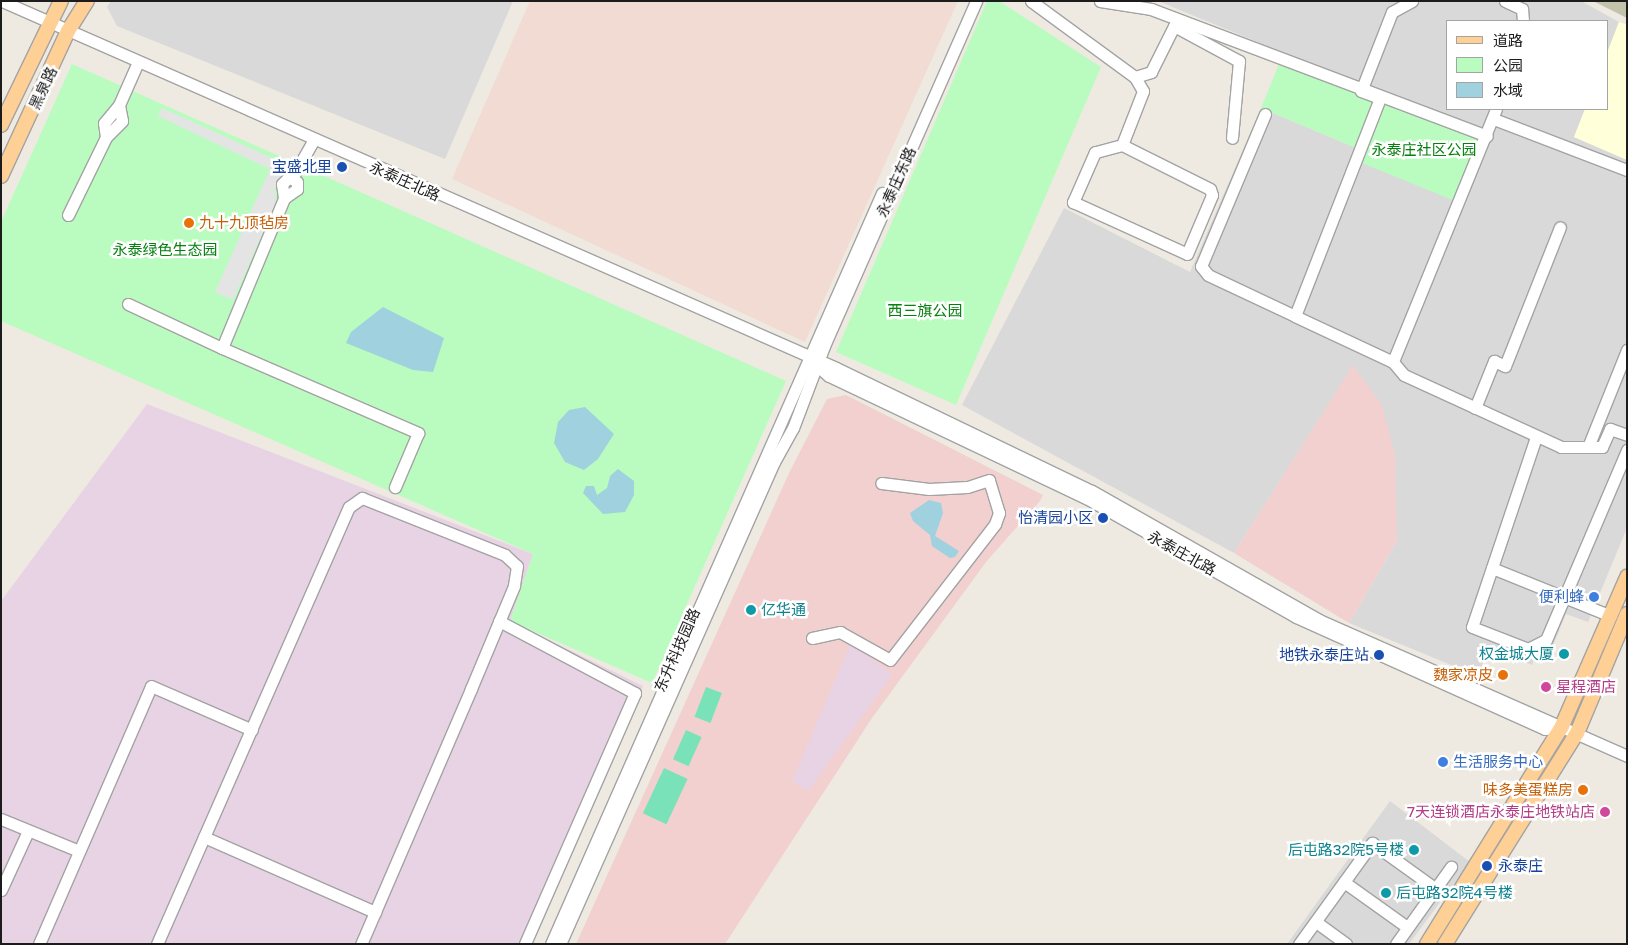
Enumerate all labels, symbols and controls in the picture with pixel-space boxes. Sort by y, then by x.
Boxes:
legend [1446,20,1608,110]
text: 道路 [1493,31,1523,49]
text: 公园 [1493,56,1523,74]
street label: 黑泉路 [25,64,61,112]
text: 水域 [1493,81,1523,99]
park label: 永泰庄社区公园 [1372,141,1476,159]
street label: 永泰庄东路 [873,144,919,220]
place label: 宝盛北里 [272,158,332,176]
street label: 永泰庄北路 [367,158,443,204]
marker: 宝盛北里 [336,161,348,173]
place label: 九十九顶毡房 [199,214,289,232]
marker: 九十九顶毡房 [183,217,195,229]
park label: 永泰绿色生态园 [113,241,217,259]
park label: 西三旗公园 [888,302,962,320]
place label: 怡清园小区 [1018,509,1093,527]
marker: 怡清园小区 [1097,512,1109,524]
street label: 永泰庄北路 [1145,527,1219,579]
place label: 便利蜂 [1539,588,1584,606]
marker: 便利蜂 [1588,591,1600,603]
place label: 亿华通 [761,601,806,619]
marker: 亿华通 [745,604,757,616]
street label: 东升科技园路 [650,605,704,695]
place label: 权金城大厦 [1479,645,1554,663]
place label: 地铁永泰庄站 [1279,646,1369,664]
marker: 权金城大厦 [1558,648,1570,660]
marker: 地铁永泰庄站 [1373,649,1385,661]
place label: 魏家凉皮 [1433,666,1493,684]
marker: 魏家凉皮 [1497,669,1509,681]
place label: 星程酒店 [1556,678,1616,696]
marker: 星程酒店 [1540,681,1552,693]
place label: 生活服务中心 [1453,753,1543,771]
marker: 生活服务中心 [1437,756,1449,768]
place label: 味多美蛋糕房 [1483,781,1573,799]
marker: 味多美蛋糕房 [1577,784,1589,796]
place label: 7天连锁酒店永泰庄地铁站店 [1407,803,1595,821]
marker: 7天连锁酒店永泰庄地铁站店 [1599,806,1611,818]
place label: 后屯路32院5号楼 [1288,841,1404,859]
marker: 后屯路32院5号楼 [1408,844,1420,856]
place label: 永泰庄 [1498,857,1543,875]
marker: 永泰庄 [1480,859,1494,873]
place label: 后屯路32院4号楼 [1396,884,1513,902]
marker: 后屯路32院4号楼 [1380,887,1392,899]

